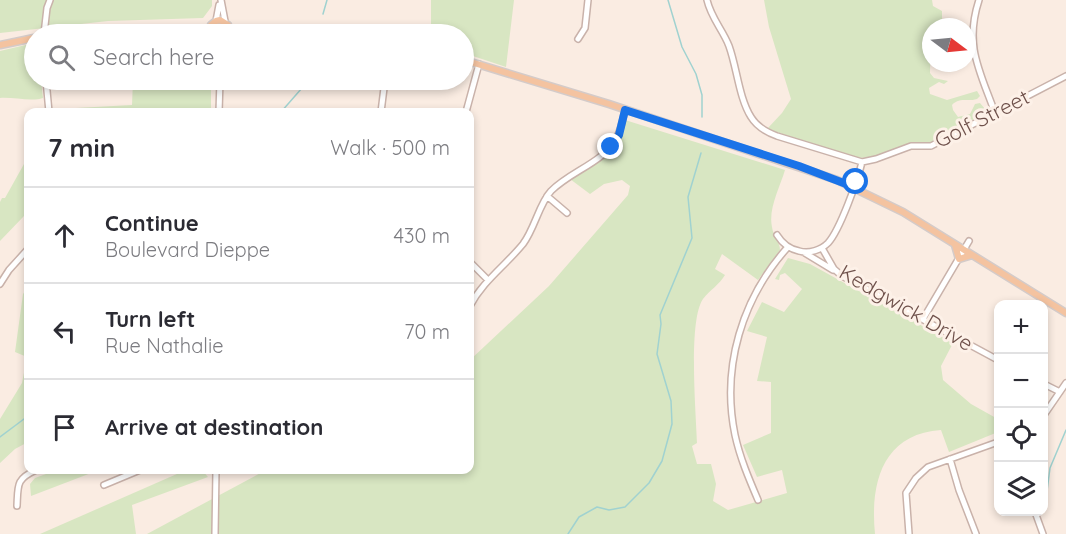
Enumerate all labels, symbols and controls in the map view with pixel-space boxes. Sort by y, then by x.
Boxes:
north arrow [922,18,976,72]
search box [24,24,474,90]
icon: search [45,41,78,74]
text: Search here [93,43,214,71]
street label: Golf Street [930,83,1033,153]
text: 7 min [48,131,115,164]
route end [597,133,623,159]
text: Walk · 500 m [330,135,450,160]
route start [842,168,868,194]
text: Continue [105,209,199,237]
icon: ahead [48,219,81,252]
text: 430 m [393,223,450,248]
text: Boulevard Dieppe [105,237,270,262]
street label: Kedgwick Drive [835,258,978,356]
map controls [994,300,1048,516]
button: + [994,300,1048,354]
text: Turn left [105,305,195,333]
icon: left [48,315,81,348]
text: 70 m [404,319,450,344]
text: Rue Nathalie [105,333,223,358]
button: − [994,354,1048,408]
button: locate [994,408,1048,462]
icon: arrive [48,411,81,444]
text: Arrive at destination [105,413,323,441]
button: layers [994,462,1048,516]

